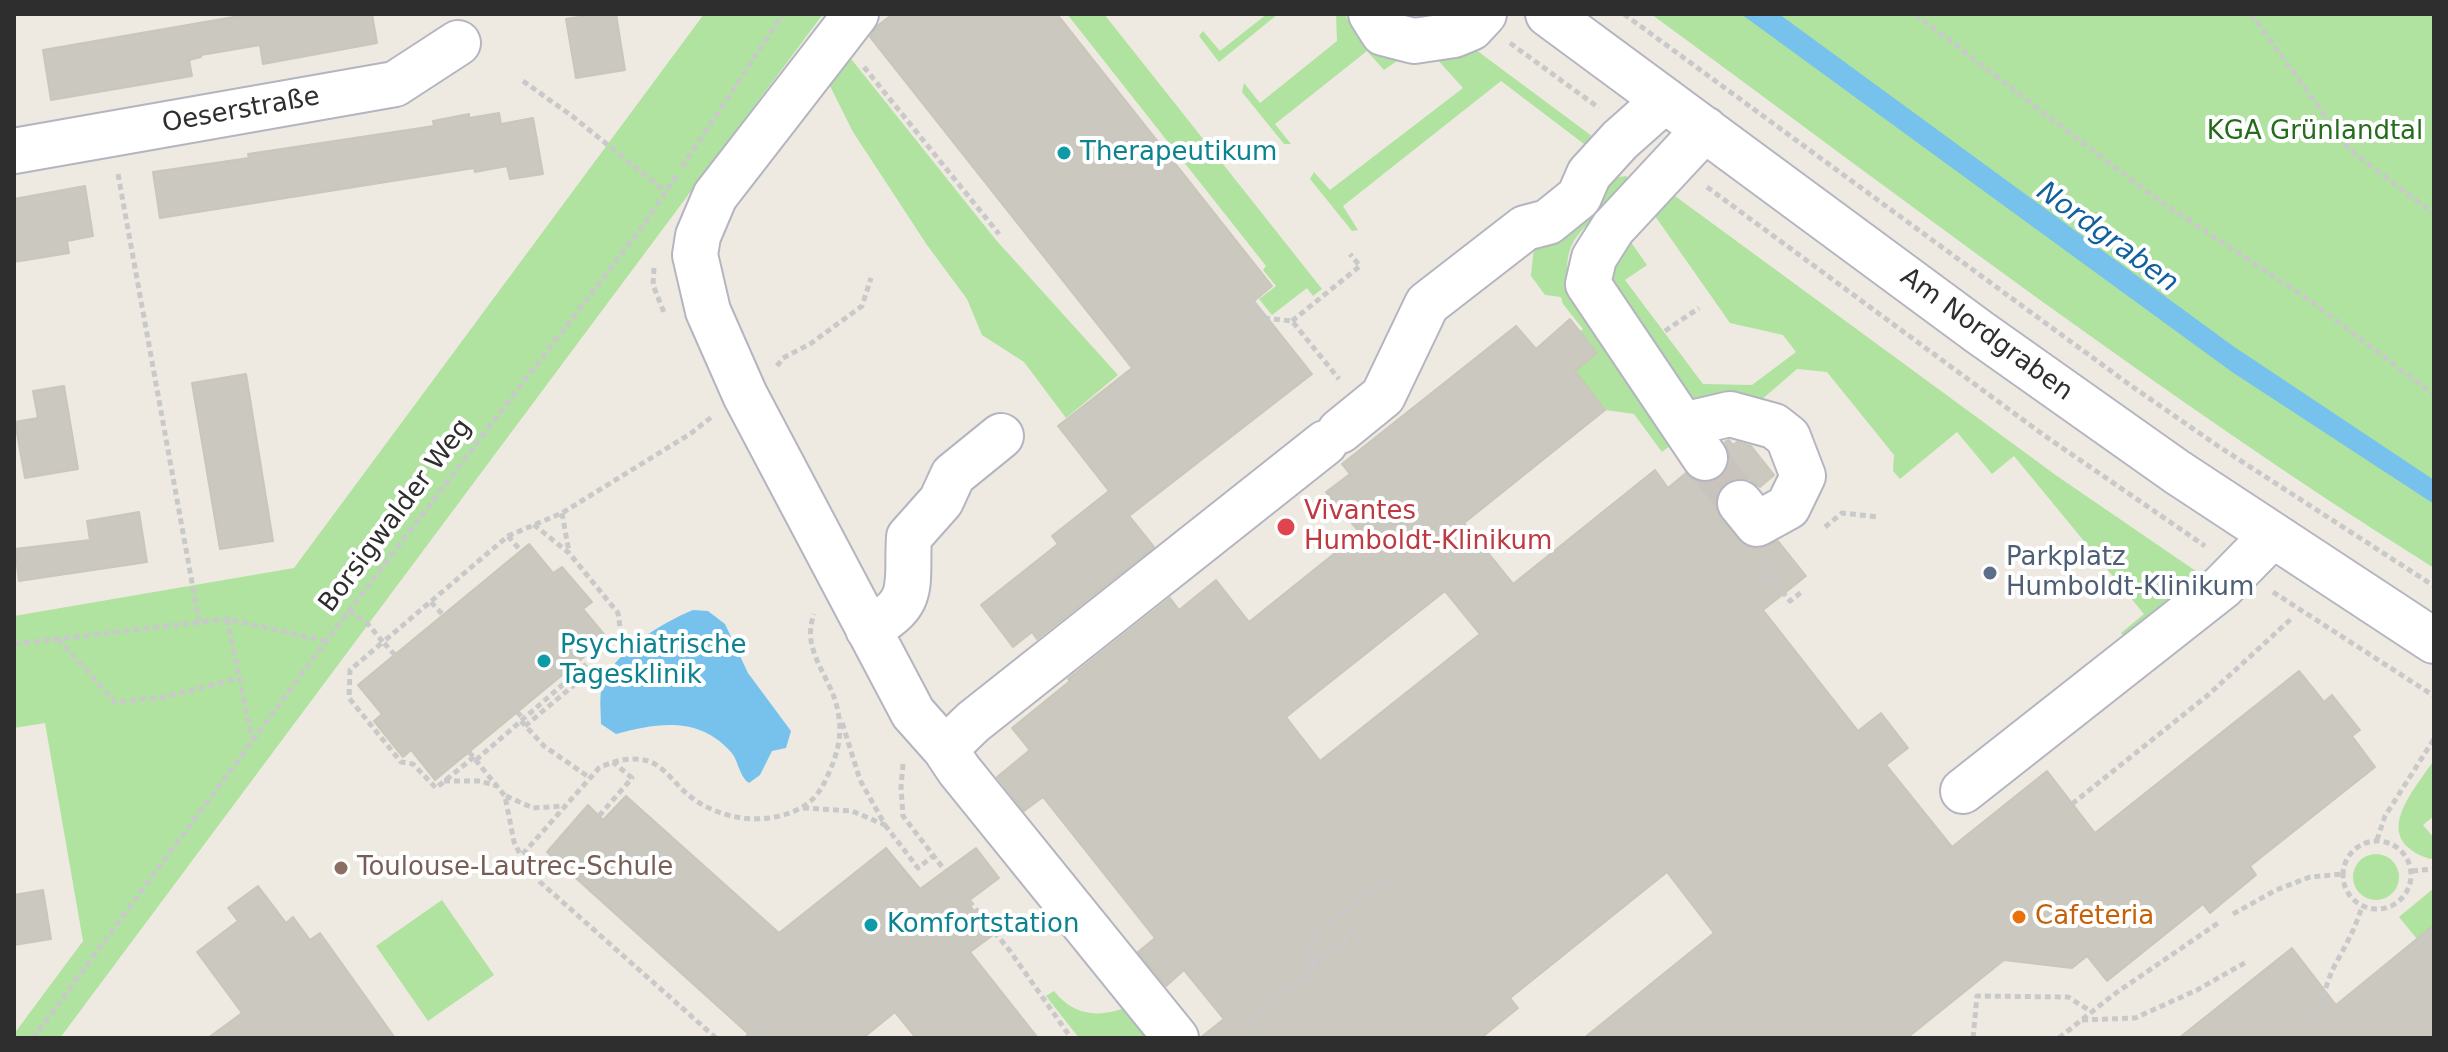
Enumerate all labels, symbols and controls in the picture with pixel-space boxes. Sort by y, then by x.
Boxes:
street label: Oeserstraße [160,82,322,140]
park label: KGA Grünlandtal [2207,116,2423,148]
place label: Therapeutikum [1080,137,1277,169]
marker: Therapeutikum [1055,144,1073,162]
water label: Nordgraben [2030,175,2184,301]
street label: Am Nordgraben [1894,262,2078,408]
street label: Borsigwalder Weg [313,413,479,619]
place label: Vivantes Humboldt-Klinikum [1304,496,1552,558]
marker: Vivantes Humboldt-Klinikum [1275,516,1297,538]
place label: Parkplatz Humboldt-Klinikum [2006,542,2254,604]
marker: Parkplatz Humboldt-Klinikum [1981,564,1999,582]
place label: Psychiatrische Tagesklinik [560,630,747,692]
marker: Psychiatrische Tagesklinik [535,652,553,670]
place label: Toulouse-Lautrec-Schule [357,852,673,884]
marker: Toulouse-Lautrec-Schule [332,859,350,877]
place label: Cafeteria [2035,901,2154,933]
marker: Cafeteria [2010,908,2028,926]
place label: Komfortstation [887,909,1079,941]
marker: Komfortstation [862,916,880,934]

